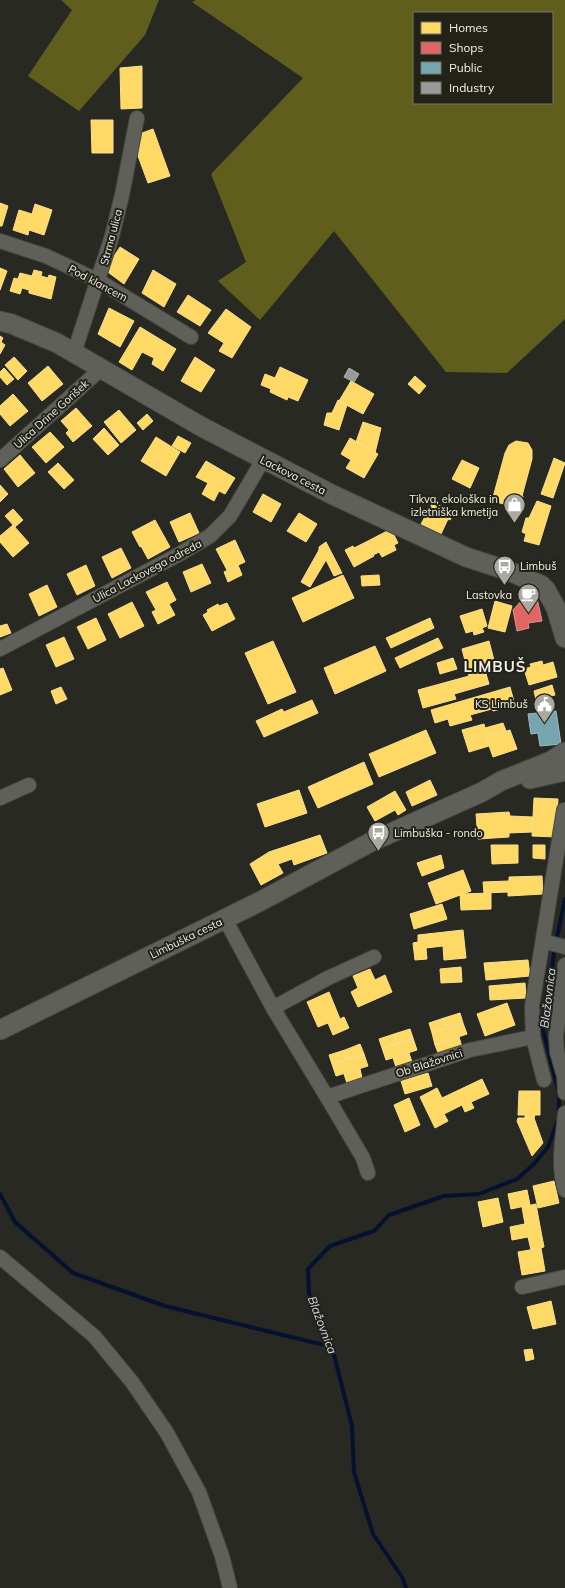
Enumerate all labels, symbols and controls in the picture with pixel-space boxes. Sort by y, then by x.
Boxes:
legend [413,12,553,104]
text: Homes [449,20,488,35]
text: Shops [449,40,484,55]
text: Public [449,60,483,75]
text: Industry [449,80,495,95]
street label: Strma ulica [97,207,125,267]
street label: Pod klancem [66,262,130,304]
street label: Ulica Drine Gorišek [11,376,92,451]
street label: Lackova cesta [258,452,328,498]
place label: Tikva, ekološka in izletniška kmetija [409,492,498,519]
shop icon: Tikva, ekološka in izletniška kmetija [501,492,527,525]
street label: Ulica Lackovega odreda [90,536,204,606]
bus stop icon: Limbuš [492,553,518,586]
place label: Limbuš [520,559,557,573]
cafe icon: Lastovka [515,582,541,615]
place label: Lastovka [466,588,512,602]
district label: LIMBUŠ [464,657,526,676]
public building icon: KS Limbuš [531,691,557,724]
place label: KS Limbuš [475,697,528,711]
bus stop icon: Limbuška - rondo [365,820,391,853]
place label: Limbuška - rondo [394,826,483,840]
street label: Limbuška cesta [147,914,225,962]
water label: Blažovnica [536,967,559,1029]
street label: Ob Blažovnici [394,1046,464,1080]
water label: Blažovnica [305,1294,340,1356]

